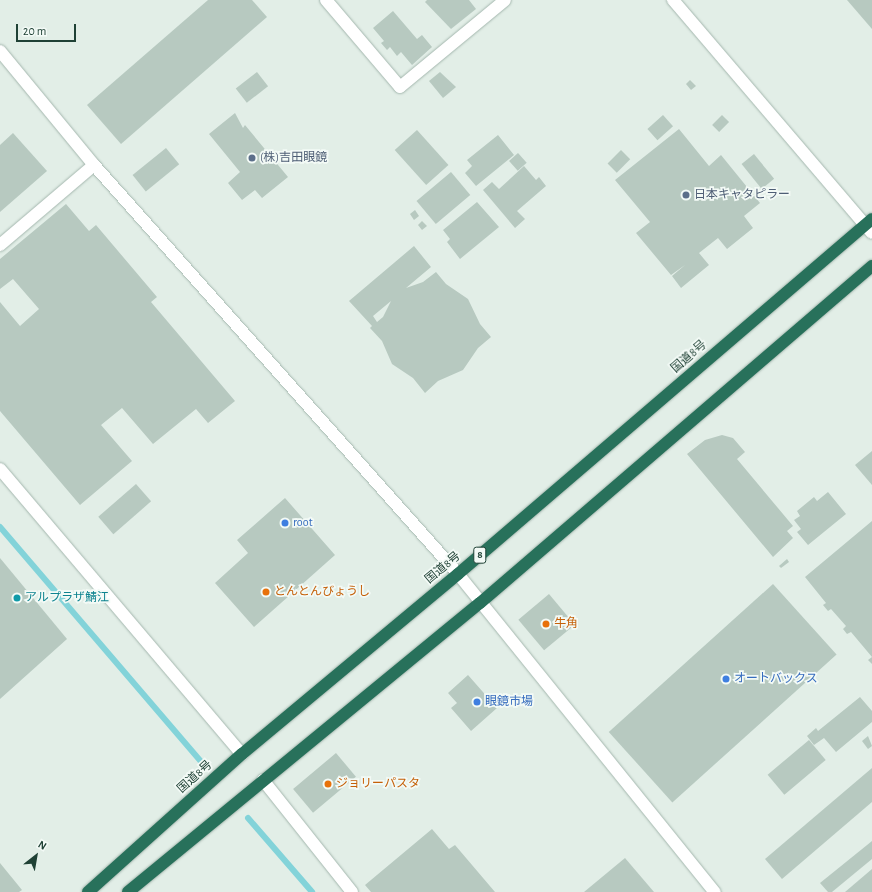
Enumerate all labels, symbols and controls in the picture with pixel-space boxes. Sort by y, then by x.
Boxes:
scale bar [18,16,78,42]
text: 20 m [23,25,46,37]
place label: (株)吉田眼鏡 [260,151,327,165]
marker: (株)吉田眼鏡 [247,153,257,163]
place label: 日本キャタピラー [694,188,790,202]
marker: 日本キャタピラー [681,190,691,200]
street label: 国道8号 [669,338,709,376]
place label: root [293,516,312,530]
marker: root [280,518,290,528]
road number: 8 [473,546,487,564]
street label: 国道8号 [422,549,464,587]
place label: とんとんびょうし [274,585,370,599]
marker: とんとんびょうし [261,587,271,597]
place label: アルプラザ鯖江 [25,591,109,605]
marker: アルプラザ鯖江 [12,593,22,603]
place label: 牛角 [554,617,578,631]
marker: 牛角 [541,619,551,629]
place label: オートバックス [734,672,818,686]
marker: オートバックス [721,674,731,684]
place label: 眼鏡市場 [485,695,533,709]
marker: 眼鏡市場 [472,697,482,707]
street label: 国道8号 [175,758,215,796]
place label: ジョリーパスタ [336,777,420,791]
marker: ジョリーパスタ [323,779,333,789]
north arrow [16,836,56,876]
text: N [36,839,49,852]

